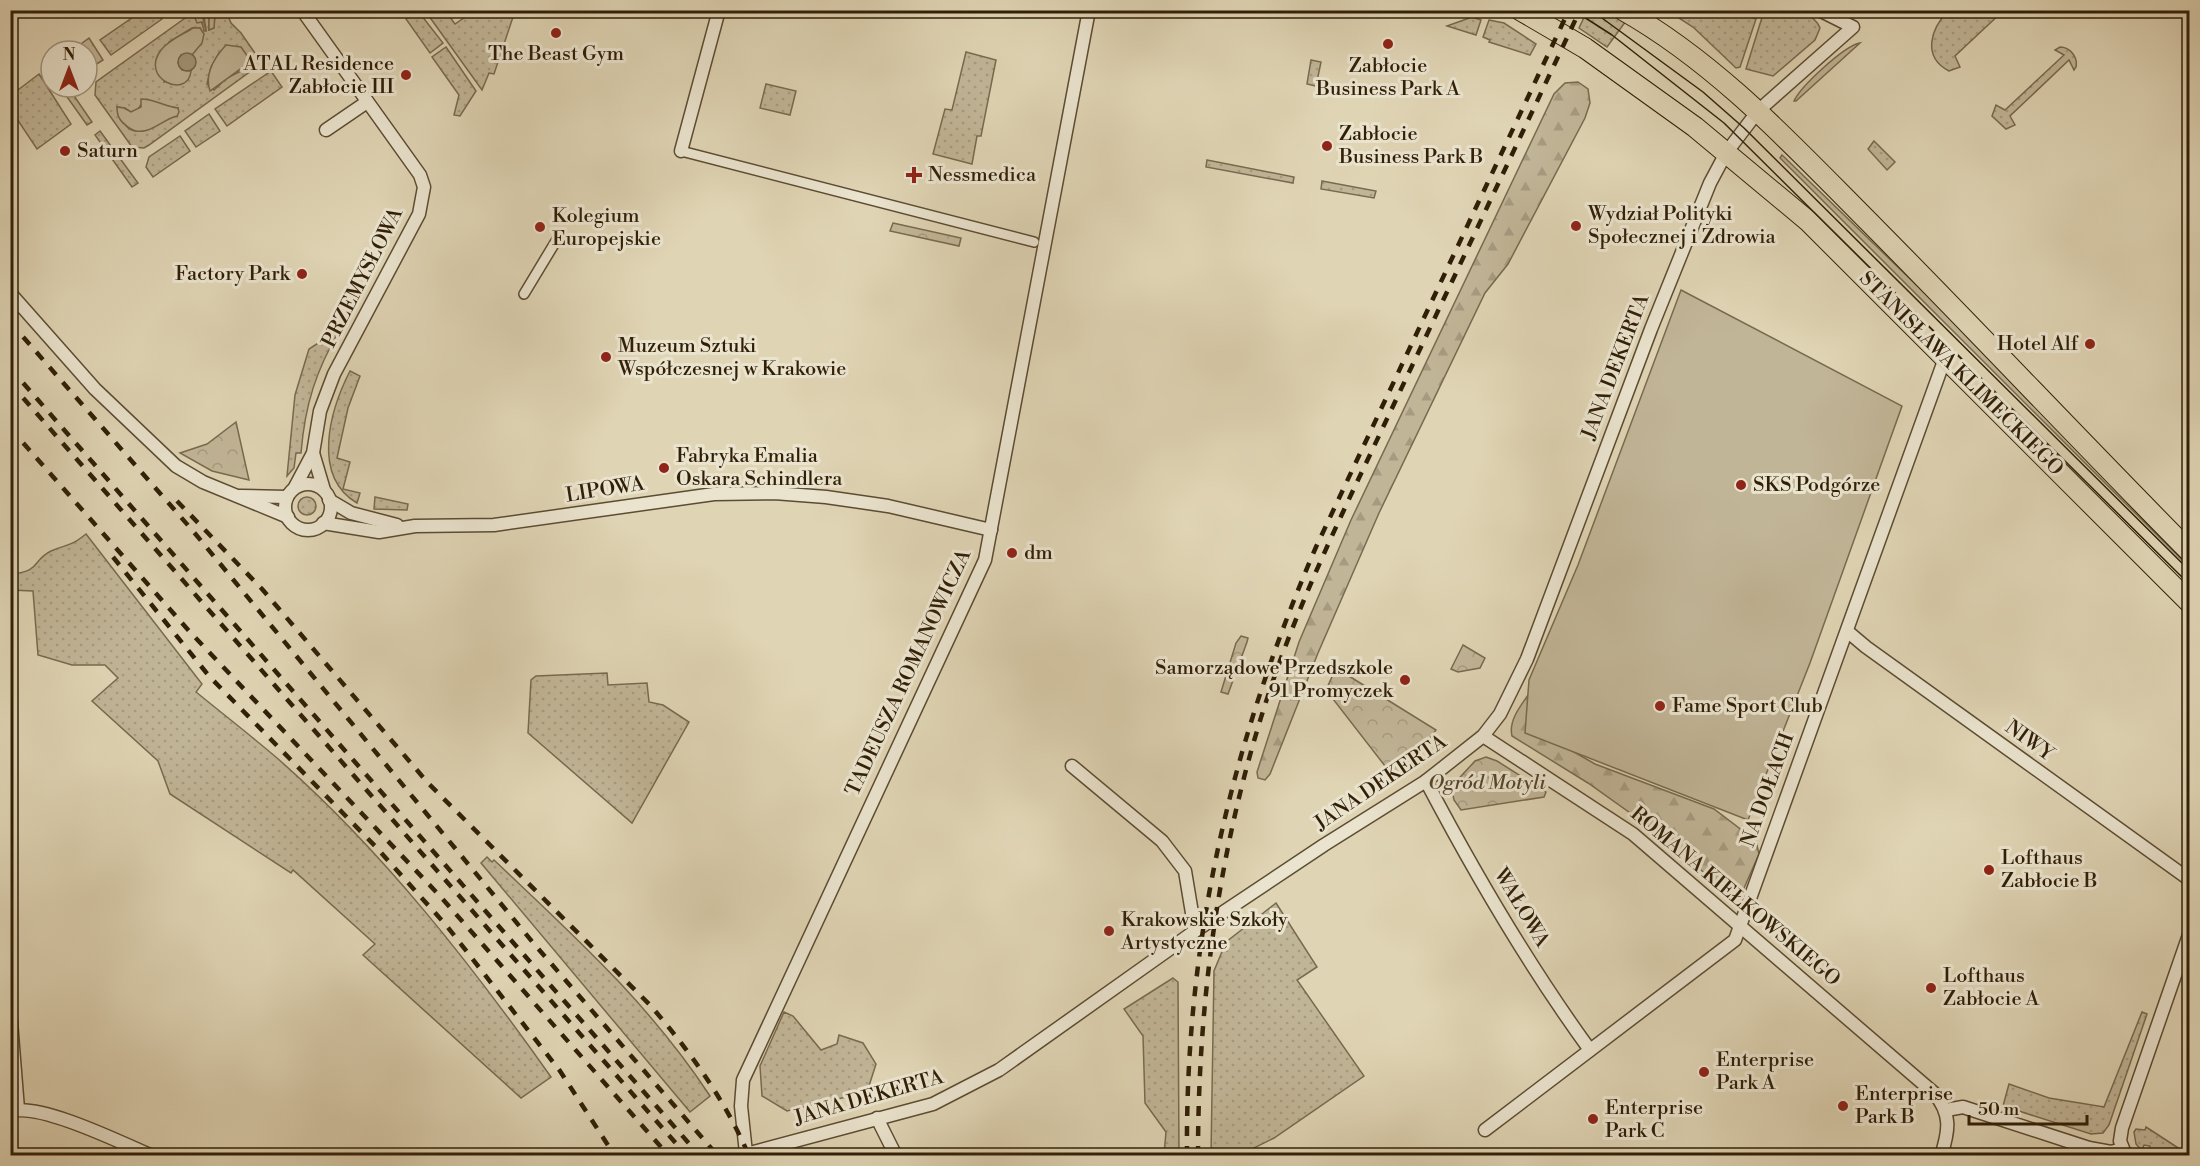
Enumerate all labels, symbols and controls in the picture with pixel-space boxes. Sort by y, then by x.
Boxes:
marker: The Beast Gym [549,26,563,40]
marker: Zabłocie Business Park A [1381,37,1395,51]
north arrow [39,39,99,99]
place label: The Beast Gym [488,42,625,67]
text: N [63,45,76,65]
place label: ATAL Residence Zabłocie III [242,52,394,100]
place label: Zabłocie Business Park A [1315,54,1461,102]
marker: ATAL Residence Zabłocie III [399,68,413,82]
place label: Zabłocie Business Park B [1338,122,1483,170]
place label: Saturn [77,139,138,164]
marker: Zabłocie Business Park B [1320,139,1334,153]
marker: Saturn [58,144,72,158]
place label: Nessmedica [928,163,1037,188]
marker: Nessmedica [905,166,923,184]
place label: Wydział Polityki Społecznej i Zdrowia [1587,202,1776,250]
street label: PRZEMYSŁOWA [317,203,410,352]
place label: Kolegium Europejskie [552,204,661,252]
marker: Wydział Polityki Społecznej i Zdrowia [1569,219,1583,233]
marker: Kolegium Europejskie [533,220,547,234]
place label: Factory Park [175,262,292,287]
marker: Factory Park [295,267,309,281]
street label: STANISŁAWA KLIMECKIEGO [1854,267,2068,481]
street label: JANA DEKERTA [1576,290,1656,444]
place label: Hotel Alf [1997,332,2079,357]
place label: Muzeum Sztuki Współczesnej w Krakowie [617,334,846,382]
marker: Hotel Alf [2083,337,2097,351]
marker: Muzeum Sztuki Współczesnej w Krakowie [599,350,613,364]
place label: Fabryka Emalia Oskara Schindlera [676,444,843,492]
marker: Fabryka Emalia Oskara Schindlera [657,461,671,475]
street label: LIPOWA [564,471,647,509]
place label: SKS Podgórze [1753,473,1880,498]
marker: SKS Podgórze [1734,478,1748,492]
place label: dm [1024,541,1053,566]
street label: TADEUSZA ROMANOWICZA [841,545,978,800]
marker: dm [1005,546,1019,560]
place label: Samorządowe Przedszkole 91 Promyczek [1155,656,1395,704]
marker: Samorządowe Przedszkole 91 Promyczek [1398,673,1412,687]
place label: Fame Sport Club [1672,694,1823,719]
marker: Fame Sport Club [1653,699,1667,713]
street label: NIWY [2000,715,2059,767]
street label: JANA DEKERTA [1309,729,1453,837]
street label: NA DOŁACH [1736,729,1800,851]
park label: Ogród Motyli [1428,771,1547,796]
street label: ROMANA KIEŁKOWSKIEGO [1625,802,1845,992]
place label: Lofthaus Zabłocie B [2001,846,2098,894]
street label: WAŁOWA [1487,863,1555,953]
marker: Lofthaus Zabłocie B [1982,863,1996,877]
place label: Krakowskie Szkoły Artystyczne [1120,908,1288,956]
marker: Krakowskie Szkoły Artystyczne [1102,924,1116,938]
place label: Lofthaus Zabłocie A [1943,964,2041,1012]
marker: Lofthaus Zabłocie A [1924,981,1938,995]
place label: Enterprise Park A [1716,1048,1814,1096]
street label: JANA DEKERTA [791,1064,948,1131]
marker: Enterprise Park A [1697,1065,1711,1079]
place label: Enterprise Park B [1855,1082,1953,1130]
scale bar [1969,1088,2088,1126]
place label: Enterprise Park C [1605,1096,1703,1144]
text: 50 m [1978,1098,2020,1121]
marker: Enterprise Park B [1836,1099,1850,1113]
marker: Enterprise Park C [1586,1112,1600,1126]

